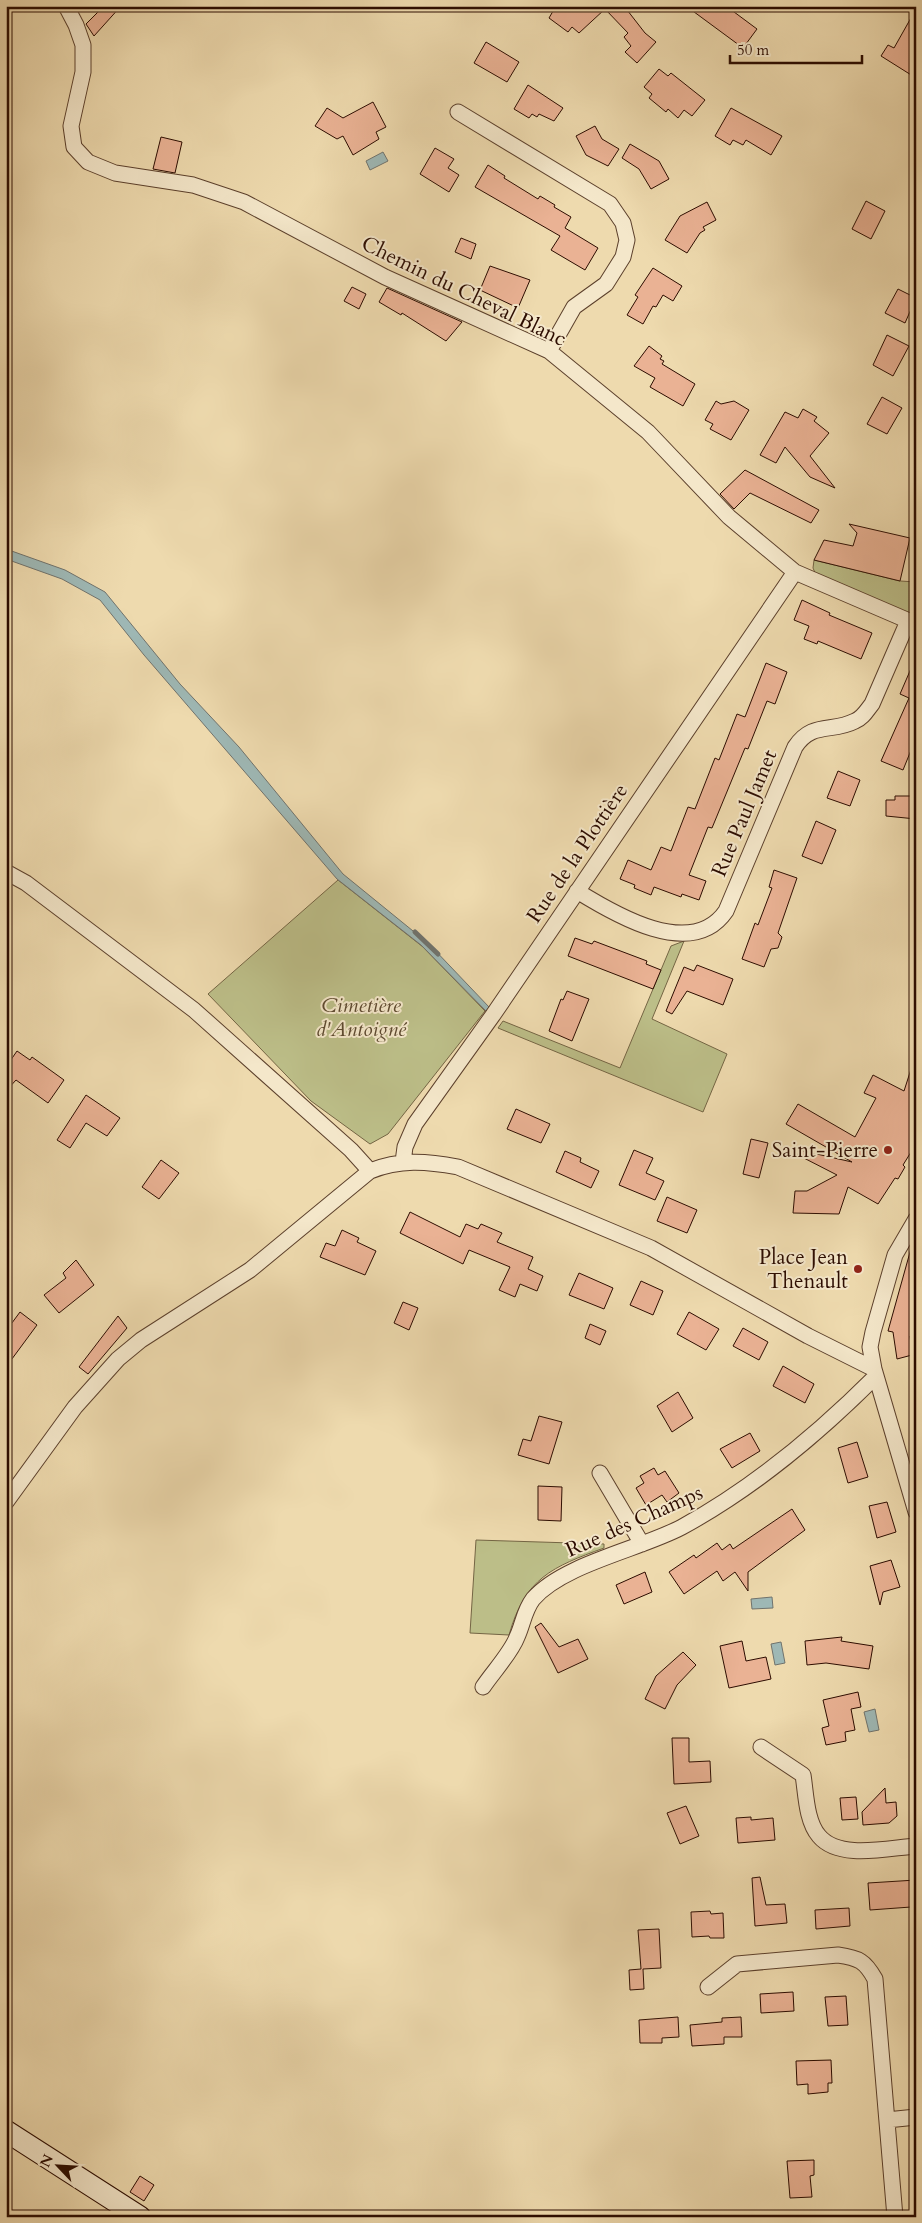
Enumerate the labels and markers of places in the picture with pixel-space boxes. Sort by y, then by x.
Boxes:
place label: Saint-Pierre [772,1136,878,1165]
marker: Saint-Pierre [882,1144,894,1156]
place label: Place Jean Thenault [759,1243,848,1296]
marker: Place Jean Thenault [852,1263,864,1275]

